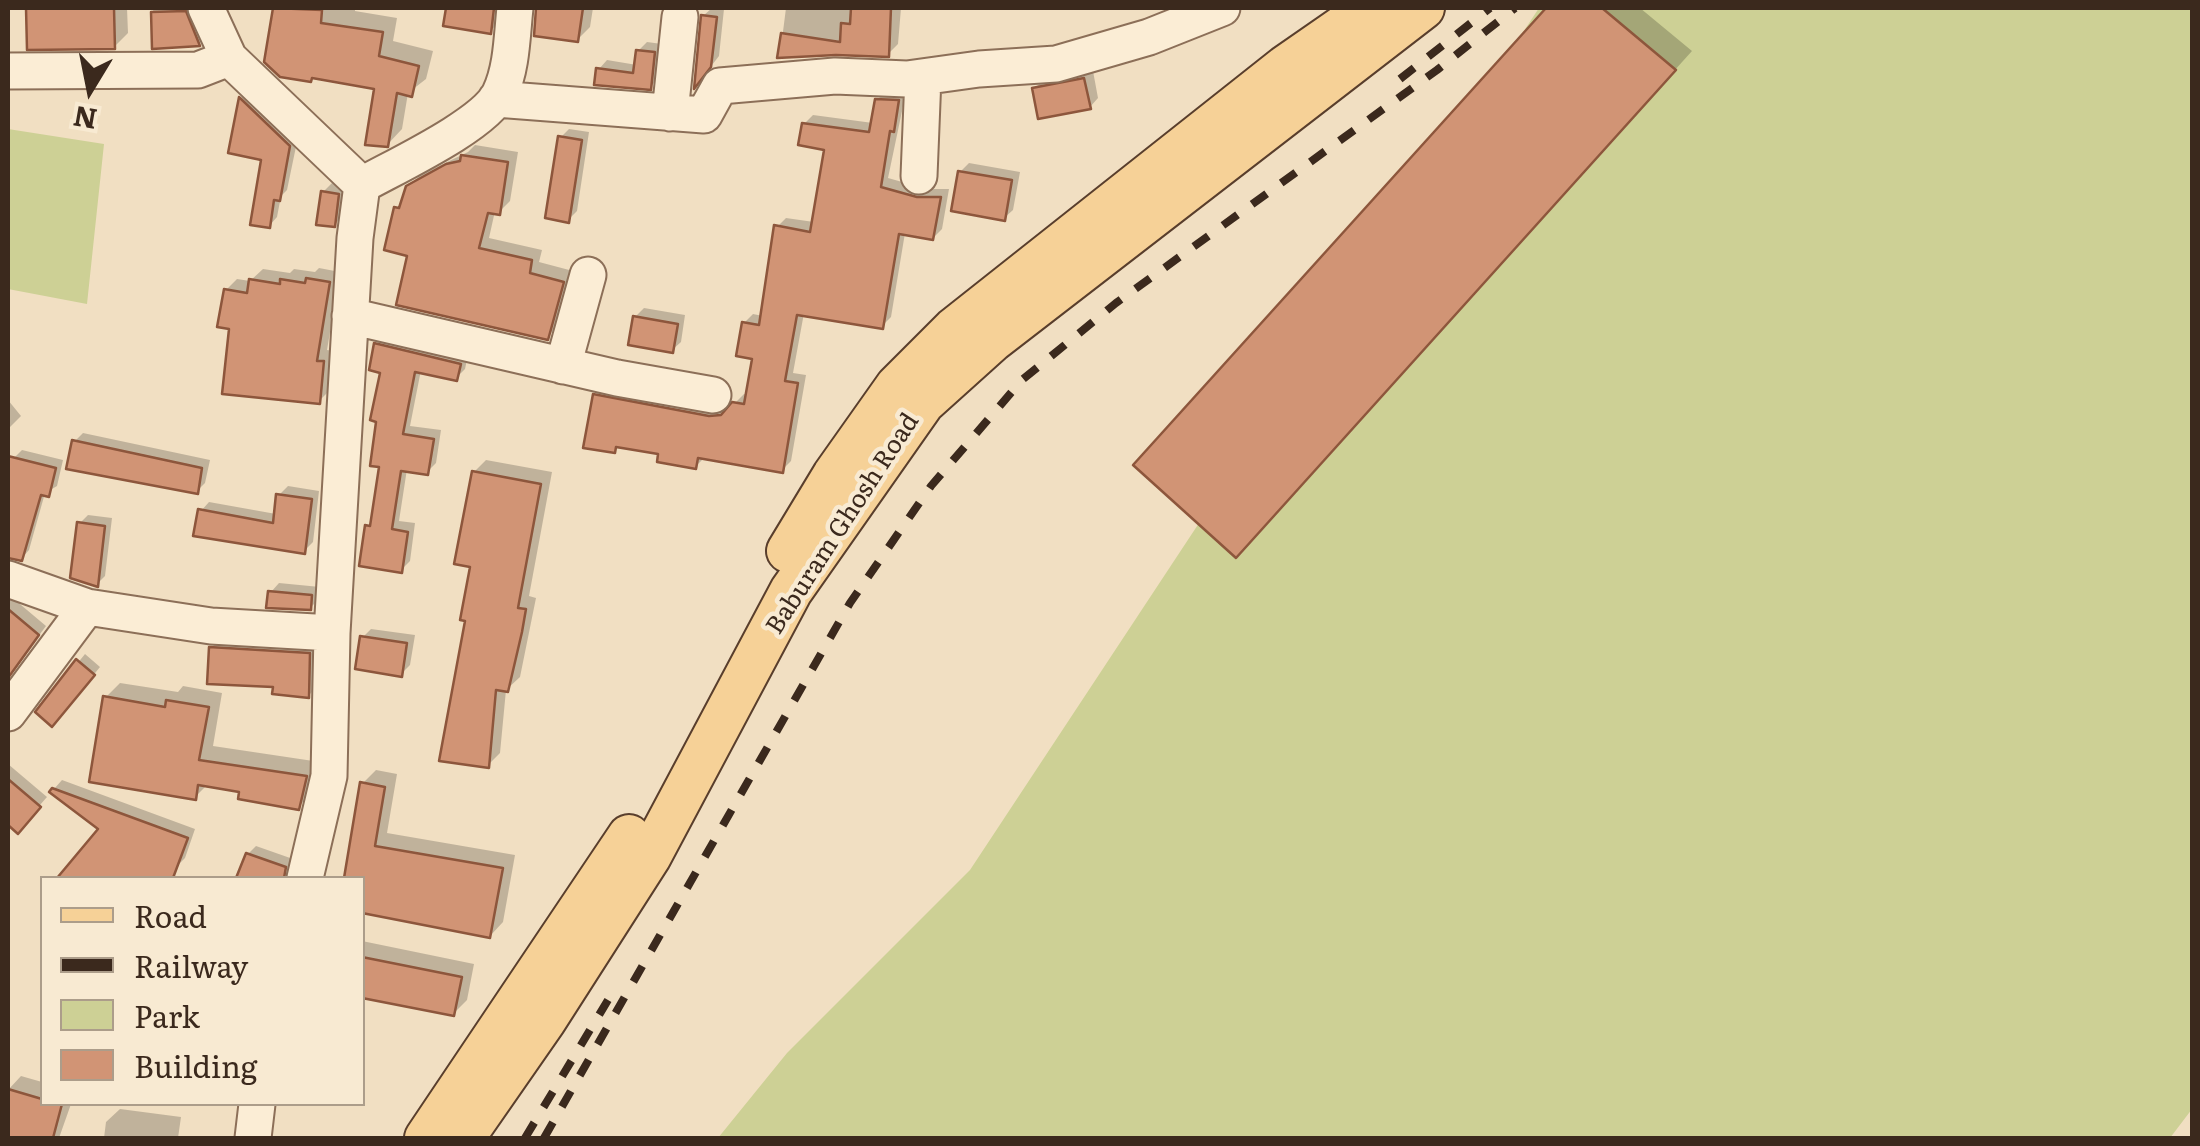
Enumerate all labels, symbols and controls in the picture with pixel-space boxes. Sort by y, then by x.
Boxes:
north arrow [40,40,140,140]
text: N [70,97,100,142]
street label: Baburam Ghosh Road [760,408,926,640]
legend [40,876,365,1106]
text: Road [134,893,207,937]
text: Railway [134,943,248,987]
text: Park [134,993,200,1037]
text: Building [134,1043,258,1087]

